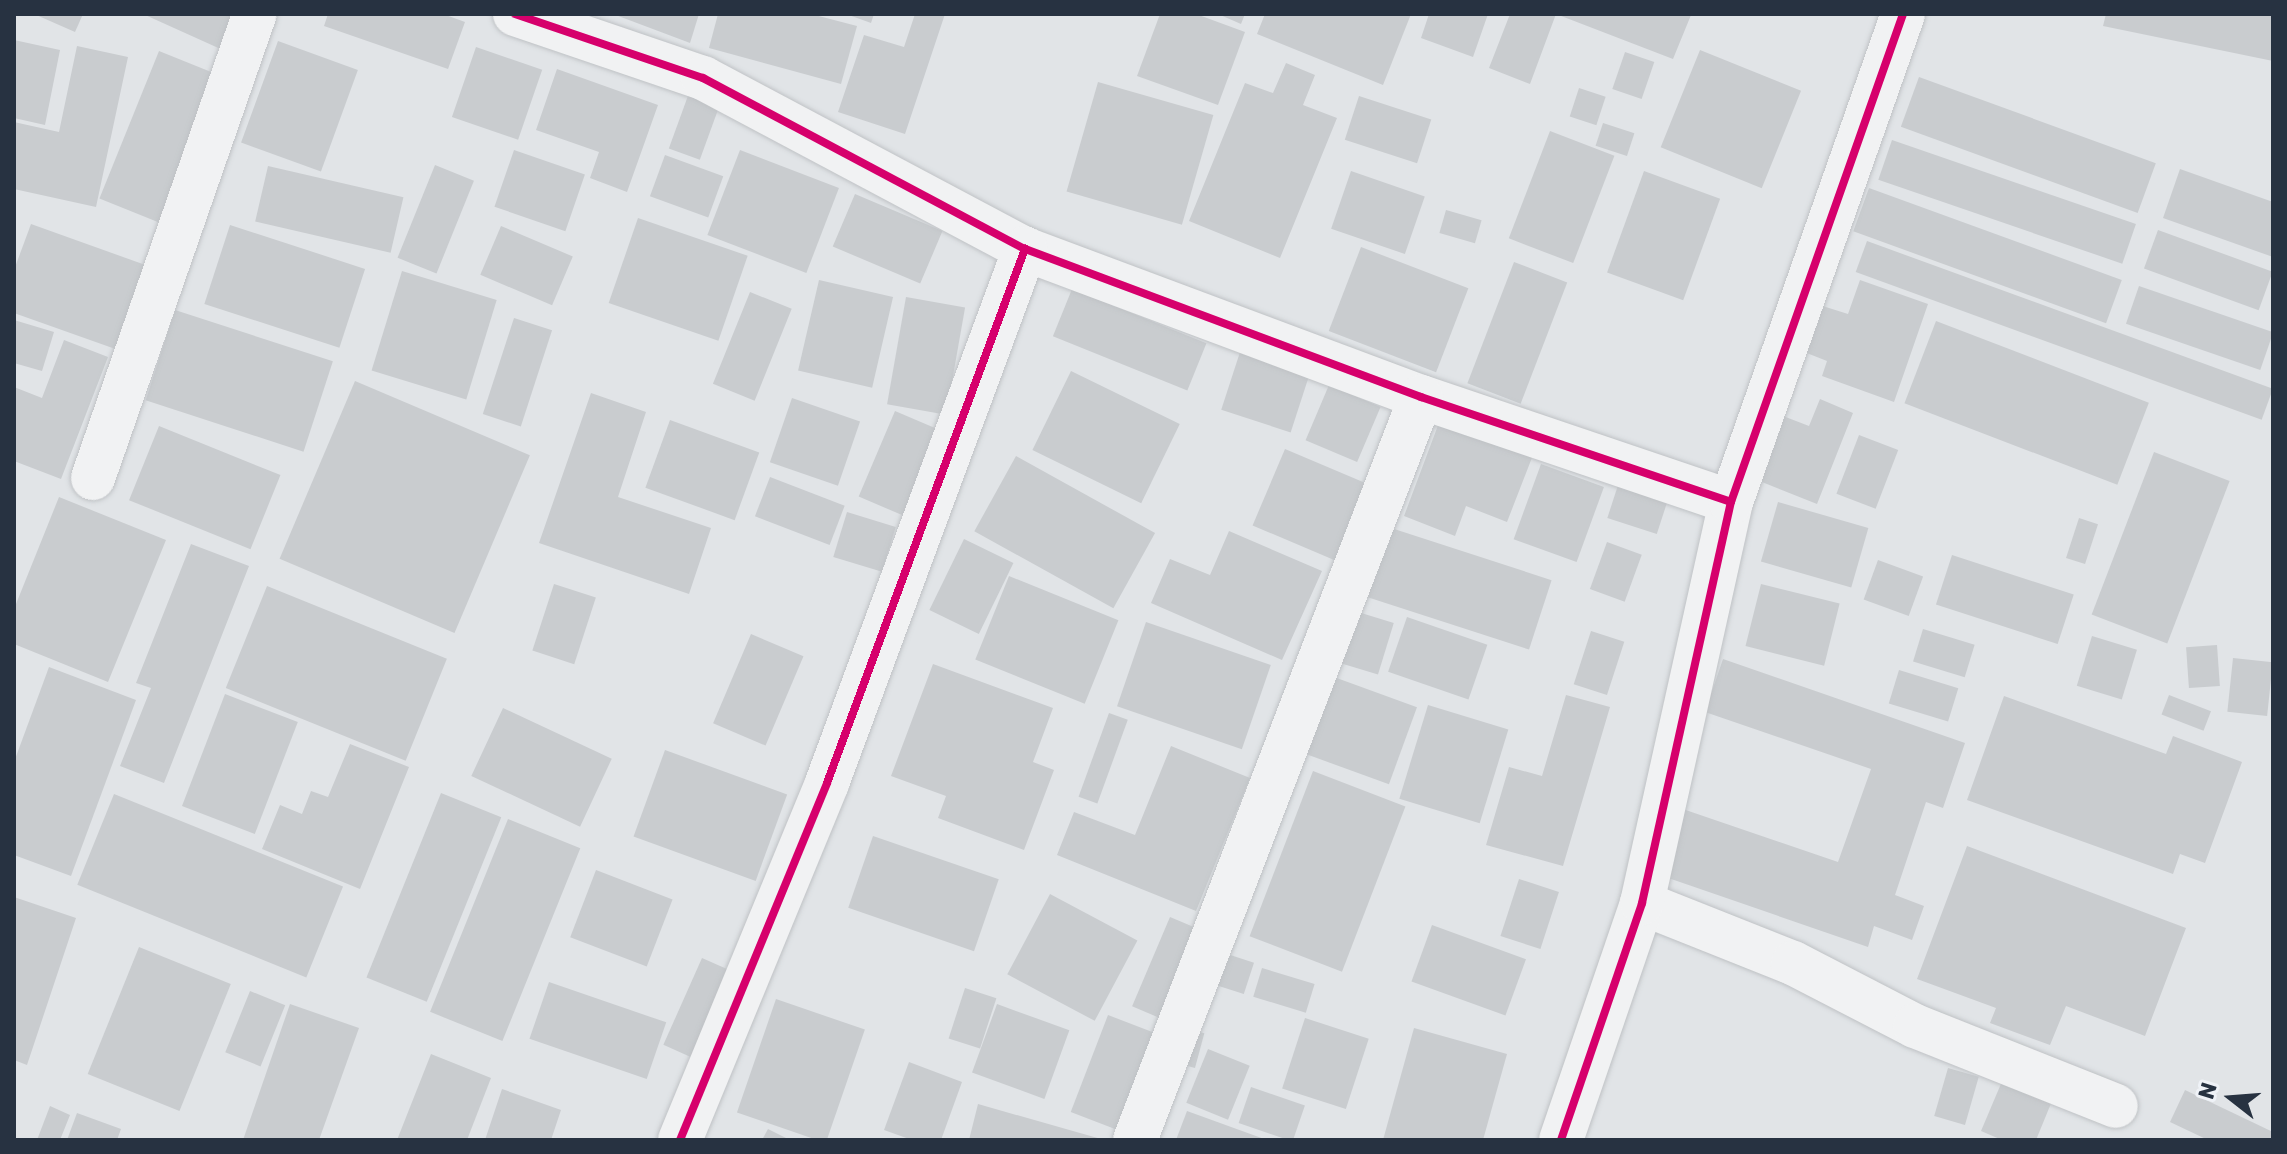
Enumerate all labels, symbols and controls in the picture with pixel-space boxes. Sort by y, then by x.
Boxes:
north arrow [2191,1058,2271,1138]
text: N [2192,1079,2223,1102]

